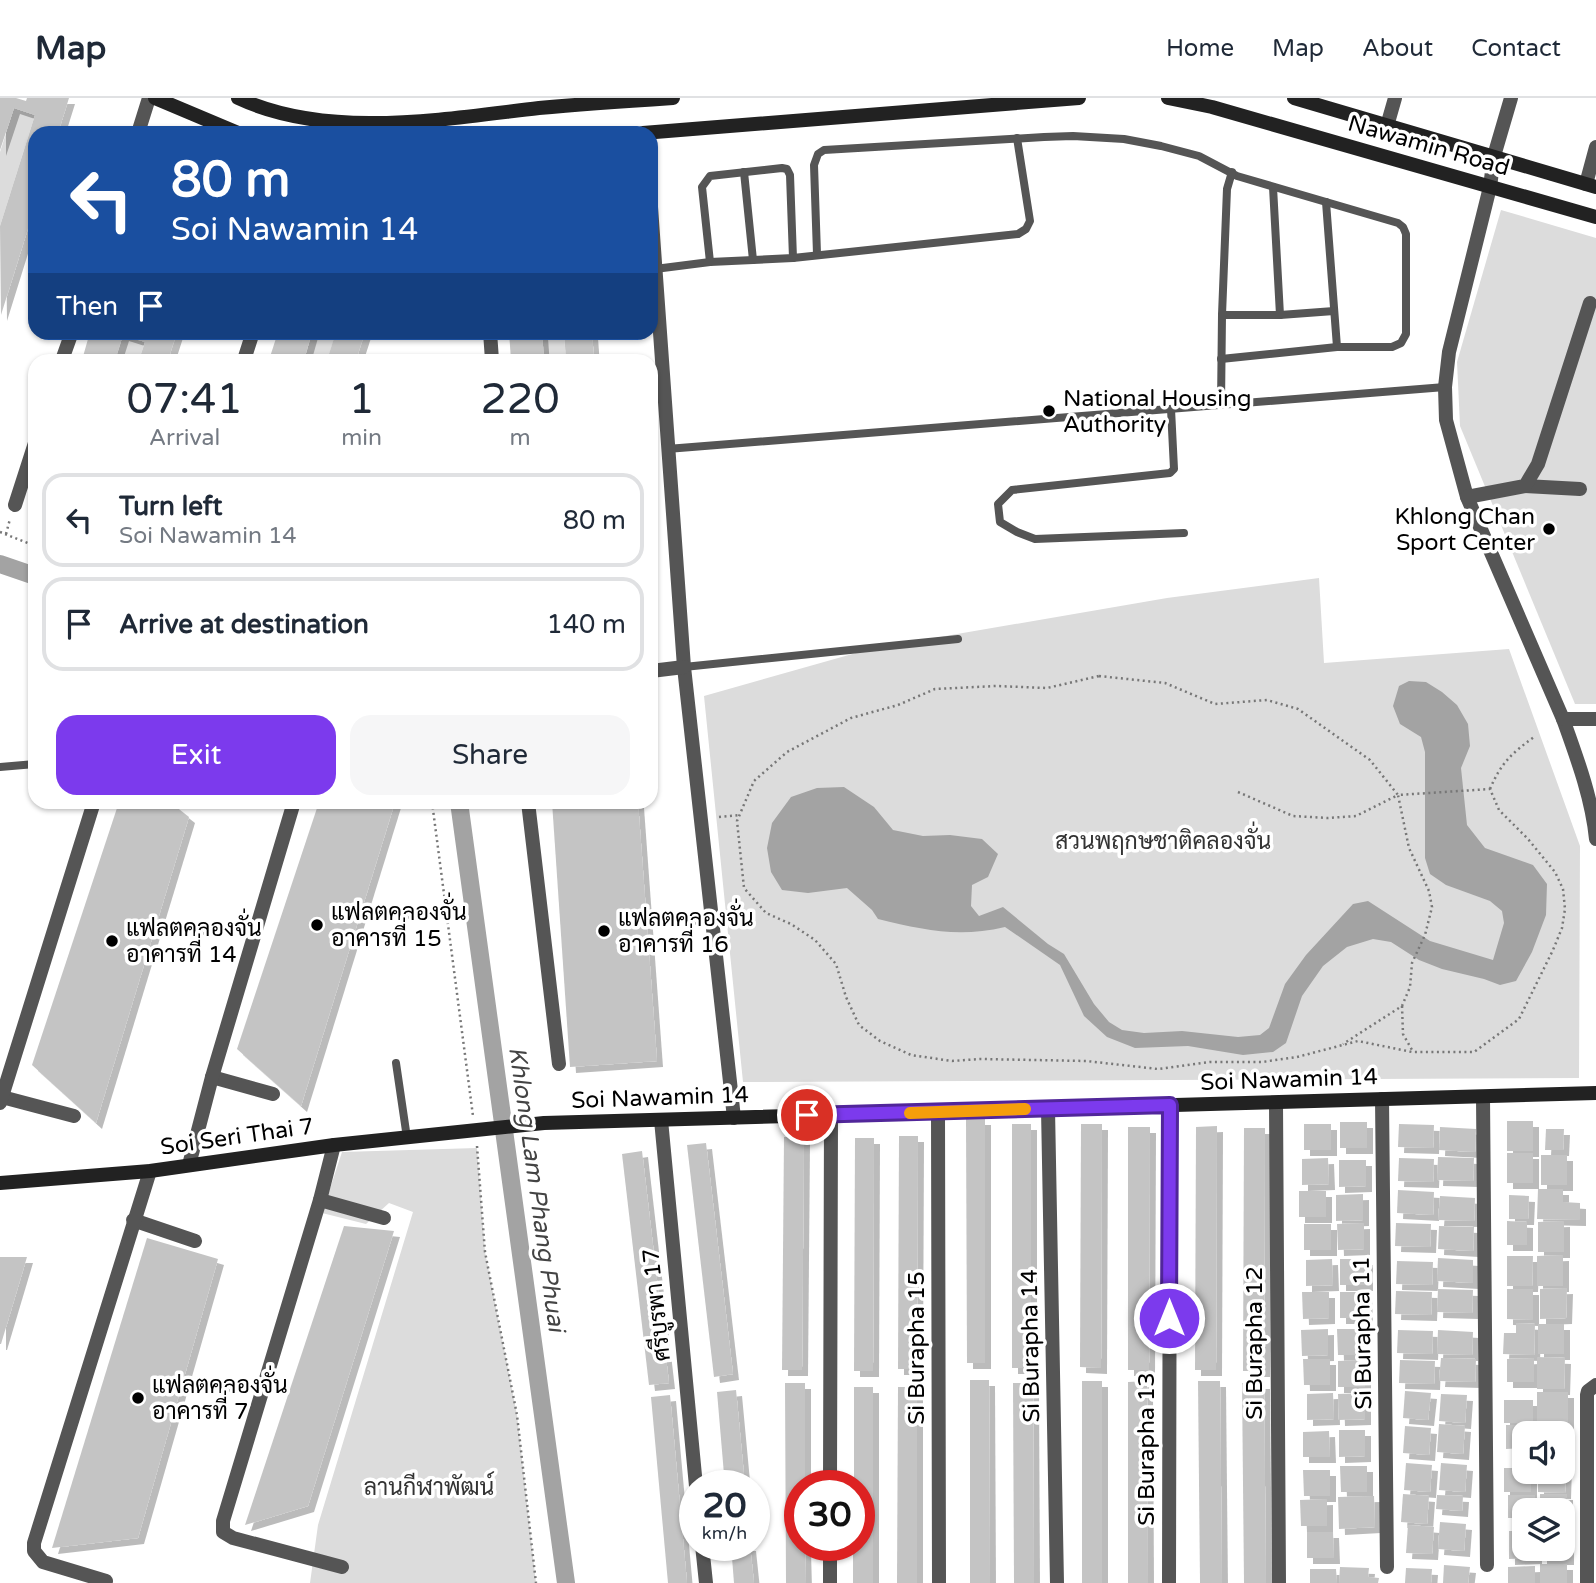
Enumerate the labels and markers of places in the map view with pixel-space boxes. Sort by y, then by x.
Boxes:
place label: National Housing Authority [1063,385,1252,439]
marker: National Housing Authority [1041,403,1057,419]
place label: Khlong Chan Sport Center [1394,503,1535,557]
marker: Khlong Chan Sport Center [1541,521,1557,537]
place label: แฟลตคลองจั่น อาคารที่ 15 [331,892,467,953]
place label: แฟลตคลองจั่น อาคารที่ 16 [618,898,754,959]
place label: แฟลตคลองจั่น อาคารที่ 14 [126,908,262,969]
marker: แฟลตคลองจั่น อาคารที่ 15 [309,917,325,933]
marker: แฟลตคลองจั่น อาคารที่ 16 [596,923,612,939]
marker: แฟลตคลองจั่น อาคารที่ 14 [104,933,120,949]
pin [777,1085,837,1145]
place label: แฟลตคลองจั่น อาคารที่ 7 [152,1365,288,1426]
marker: แฟลตคลองจั่น อาคารที่ 7 [130,1390,146,1406]

